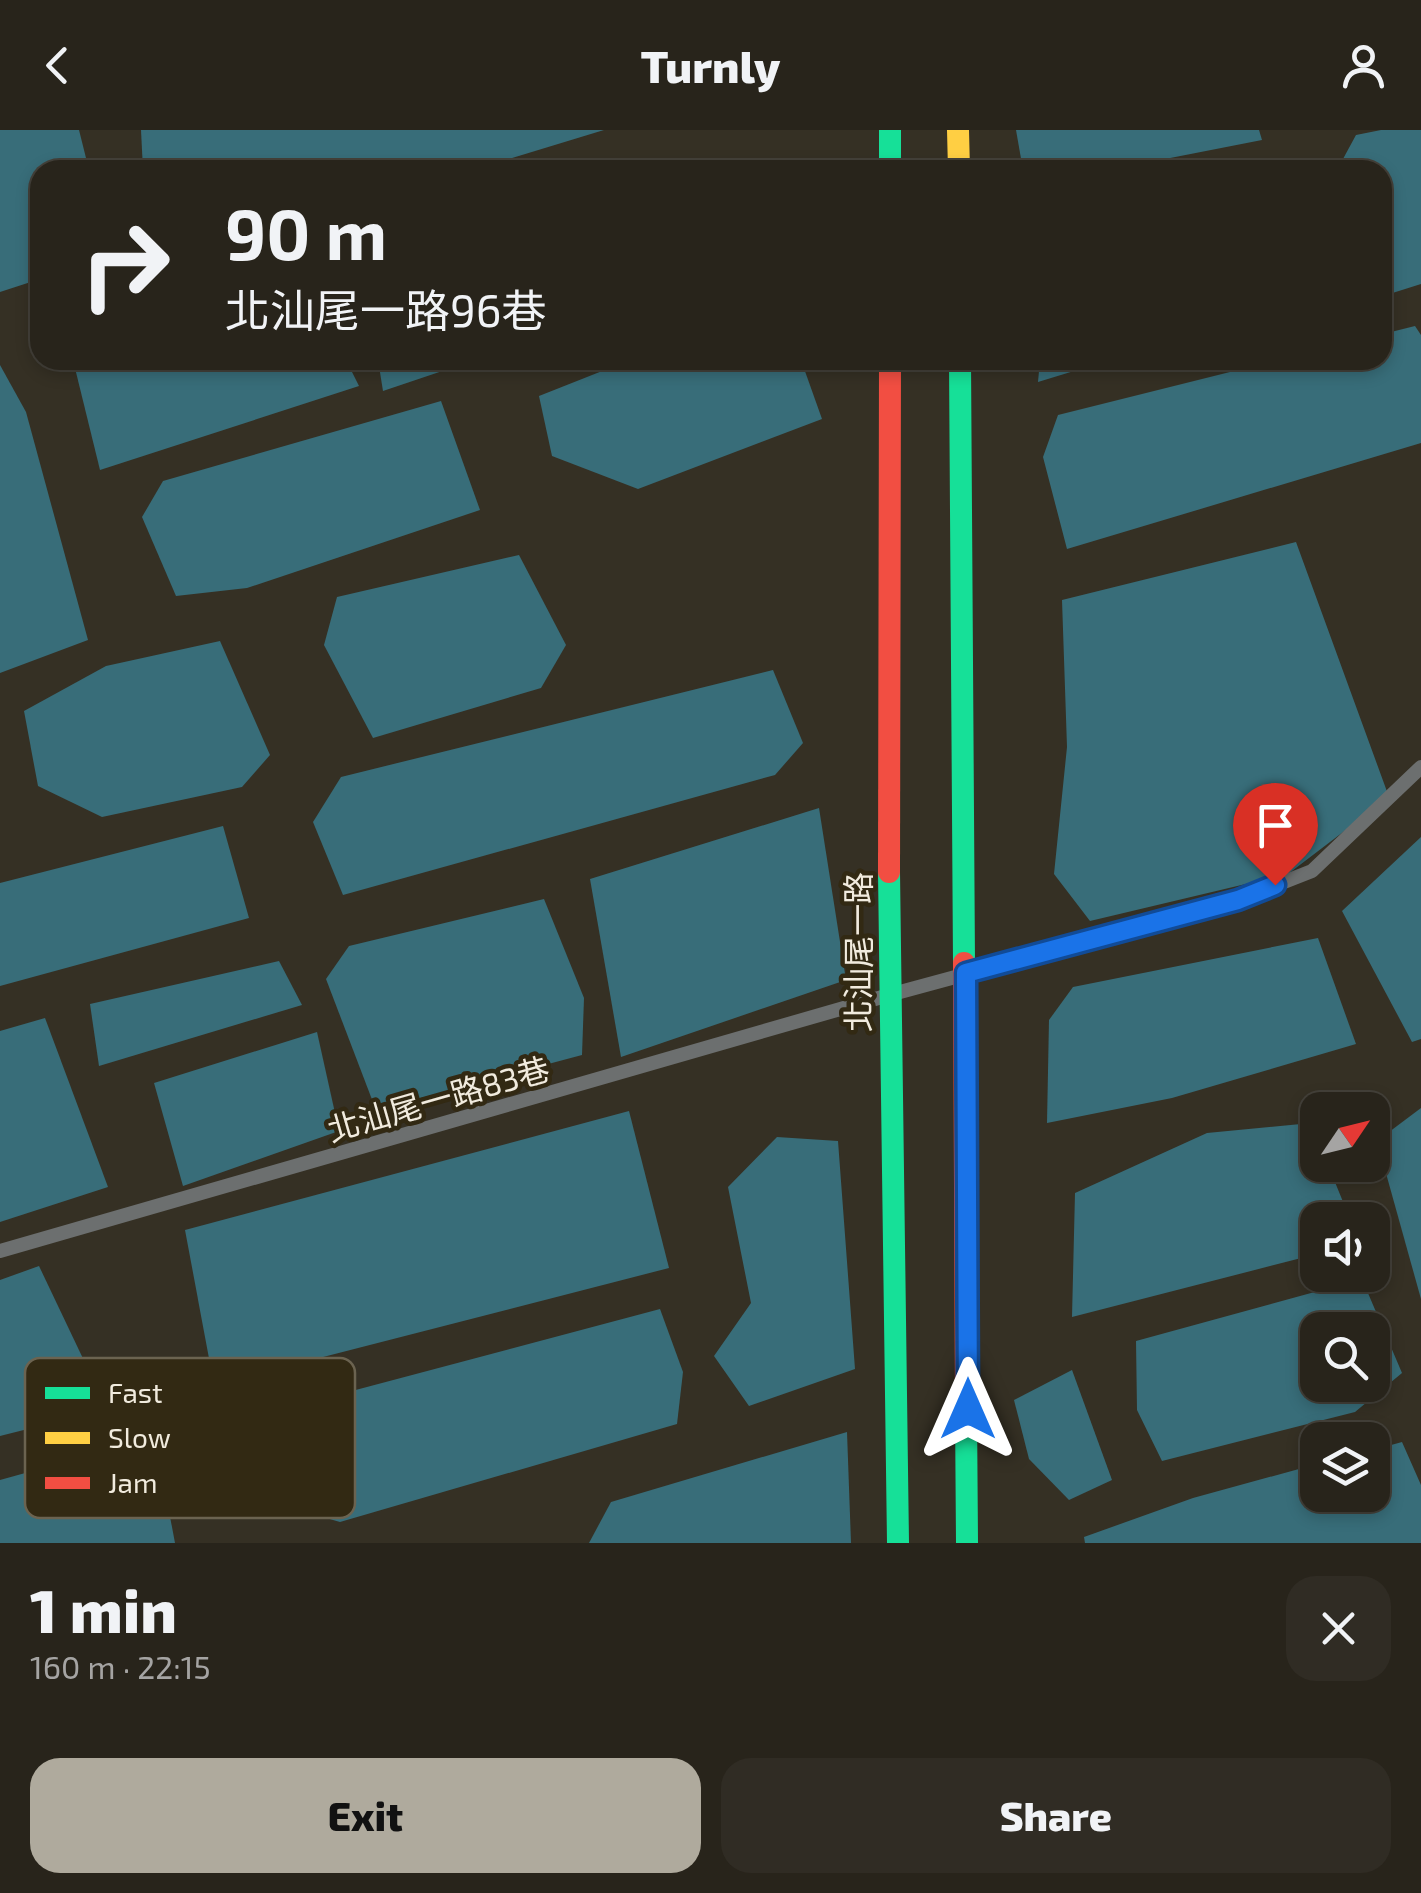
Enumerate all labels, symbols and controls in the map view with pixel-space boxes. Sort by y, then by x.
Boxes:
icon: back [30,38,85,93]
text: Turnly [641,38,780,92]
icon: person [1336,38,1391,93]
text: 90 m [225,190,387,274]
icon: right [60,200,190,330]
text: 北汕尾一路96巷 [225,282,546,336]
pin [1233,783,1318,886]
icon: arrive [1248,798,1303,853]
street label: 北汕尾一路 [838,872,876,1032]
street label: 北汕尾一路83巷 [323,1048,553,1148]
north arrow [1300,1092,1390,1182]
map controls [1300,1092,1390,1512]
button: sound [1300,1202,1390,1292]
button: search [1300,1312,1390,1402]
position arrow [916,1357,1020,1461]
legend [25,1358,355,1518]
text: Fast [108,1375,163,1409]
text: Slow [108,1420,171,1454]
button: layers [1300,1422,1390,1512]
text: Jam [108,1465,157,1499]
text: 1 min [30,1573,177,1645]
button: close [1286,1576,1391,1681]
text: 160 m · 22:15 [30,1647,211,1685]
button: Exit [30,1758,701,1873]
button: Share [721,1758,1391,1873]

